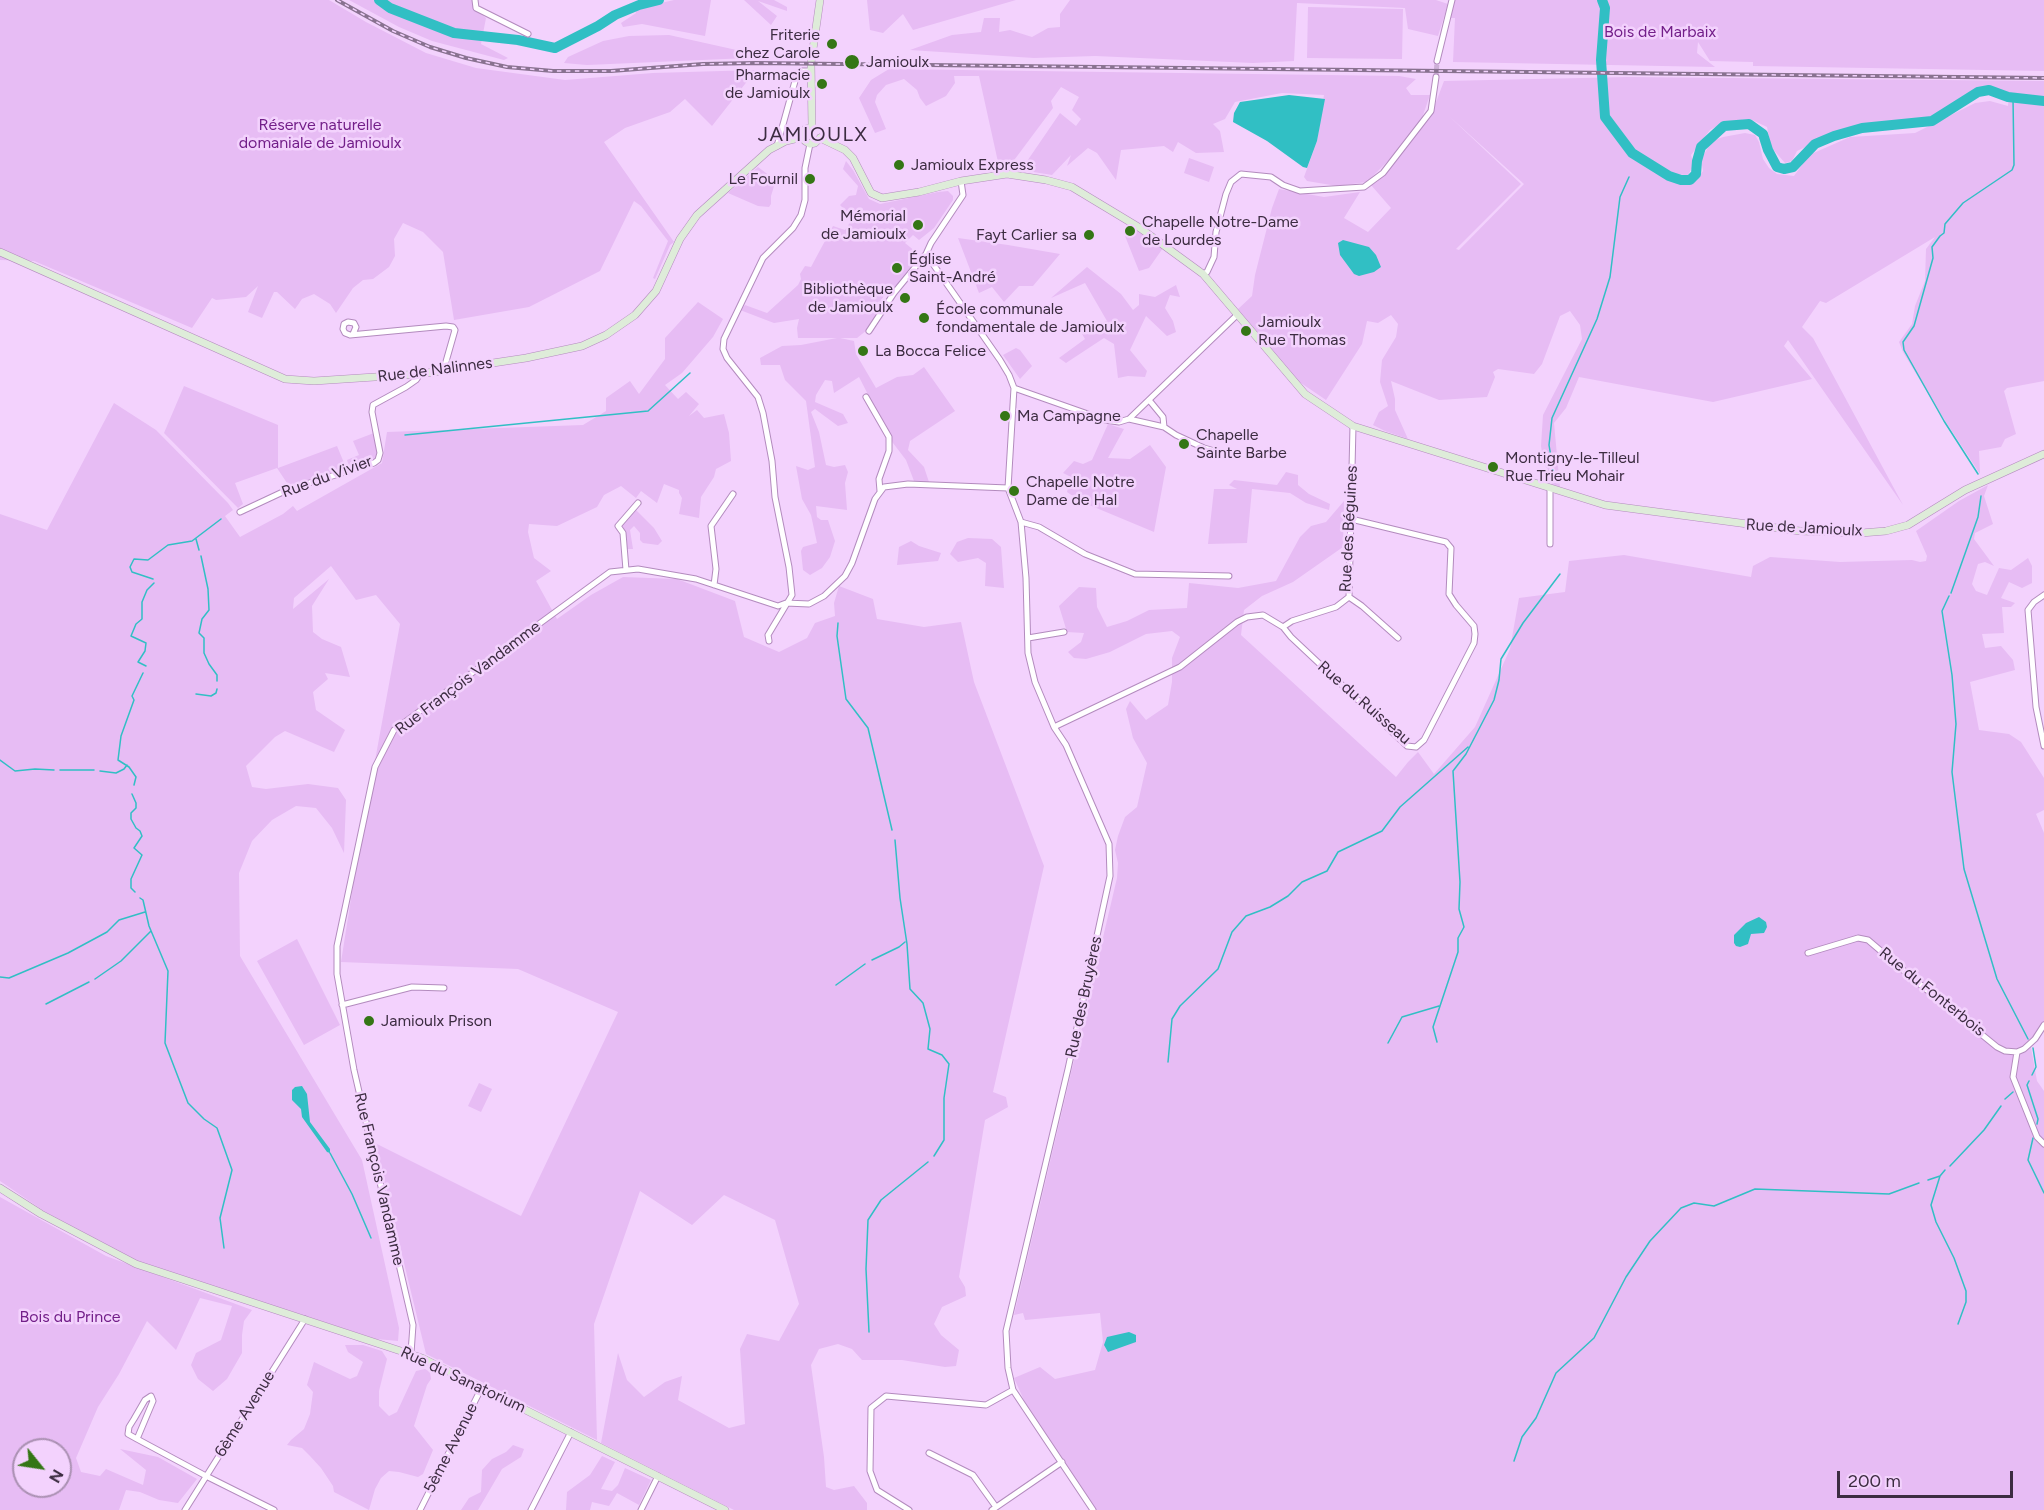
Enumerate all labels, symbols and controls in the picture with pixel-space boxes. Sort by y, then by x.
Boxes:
park label: Bois de Marbaix [1604,22,1716,42]
place label: Friterie chez Carole [735,25,820,63]
marker: Friterie chez Carole [825,37,839,51]
place label: Jamioulx [866,52,929,72]
marker: Jamioulx [843,53,861,71]
place label: Pharmacie de Jamioulx [725,65,810,103]
marker: Pharmacie de Jamioulx [815,77,829,91]
park label: Réserve naturelle domaniale de Jamioulx [239,115,401,153]
district label: JAMIOULX [758,123,868,147]
place label: Jamioulx Express [911,155,1034,175]
marker: Jamioulx Express [892,158,906,172]
place label: Le Fournil [729,169,798,189]
marker: Le Fournil [803,172,817,186]
place label: Mémorial de Jamioulx [821,206,906,244]
place label: Chapelle Notre-Dame de Lourdes [1142,212,1299,250]
marker: Mémorial de Jamioulx [911,218,925,232]
marker: Chapelle Notre-Dame de Lourdes [1123,224,1137,238]
place label: Fayt Carlier sa [976,225,1077,245]
marker: Fayt Carlier sa [1082,228,1096,242]
place label: Église Saint-André [909,249,996,287]
marker: Église Saint-André [890,261,904,275]
place label: Bibliothèque de Jamioulx [803,279,893,317]
marker: Bibliothèque de Jamioulx [898,291,912,305]
place label: École communale fondamentale de Jamioulx [936,299,1124,337]
marker: École communale fondamentale de Jamioulx [917,311,931,325]
place label: Jamioulx Rue Thomas [1258,312,1346,350]
marker: Jamioulx Rue Thomas [1239,324,1253,338]
place label: La Bocca Felice [875,341,986,361]
marker: La Bocca Felice [856,344,870,358]
street label: Rue de Nalinnes [377,353,493,387]
place label: Ma Campagne [1017,406,1121,426]
marker: Ma Campagne [998,409,1012,423]
place label: Chapelle Sainte Barbe [1196,425,1287,463]
marker: Chapelle Sainte Barbe [1177,437,1191,451]
place label: Montigny-le-Tilleul Rue Trieu Mohair [1505,448,1639,486]
street label: Rue du Vivier [279,452,375,502]
marker: Montigny-le-Tilleul Rue Trieu Mohair [1486,460,1500,474]
street label: Rue des Béguines [1336,465,1362,593]
place label: Chapelle Notre Dame de Hal [1026,472,1134,510]
marker: Chapelle Notre Dame de Hal [1007,484,1021,498]
street label: Rue de Jamioulx [1745,515,1863,541]
street label: Rue François Vandamme [392,617,544,739]
street label: Rue du Ruisseau [1313,657,1415,749]
street label: Rue des Bruyères [1062,934,1106,1060]
street label: Rue du Fonterbois [1875,943,1989,1041]
place label: Jamioulx Prison [381,1011,492,1031]
marker: Jamioulx Prison [362,1014,376,1028]
street label: Rue François Vandamme [350,1091,408,1267]
park label: Bois du Prince [19,1307,121,1327]
street label: Rue du Sanatorium [397,1343,529,1417]
street label: 6ème Avenue [211,1367,279,1461]
street label: 5ème Avenue [420,1400,482,1496]
north arrow [12,1438,72,1498]
scale bar [1840,1459,2016,1497]
text: N [45,1466,68,1486]
text: 200 m [1848,1470,1901,1492]

